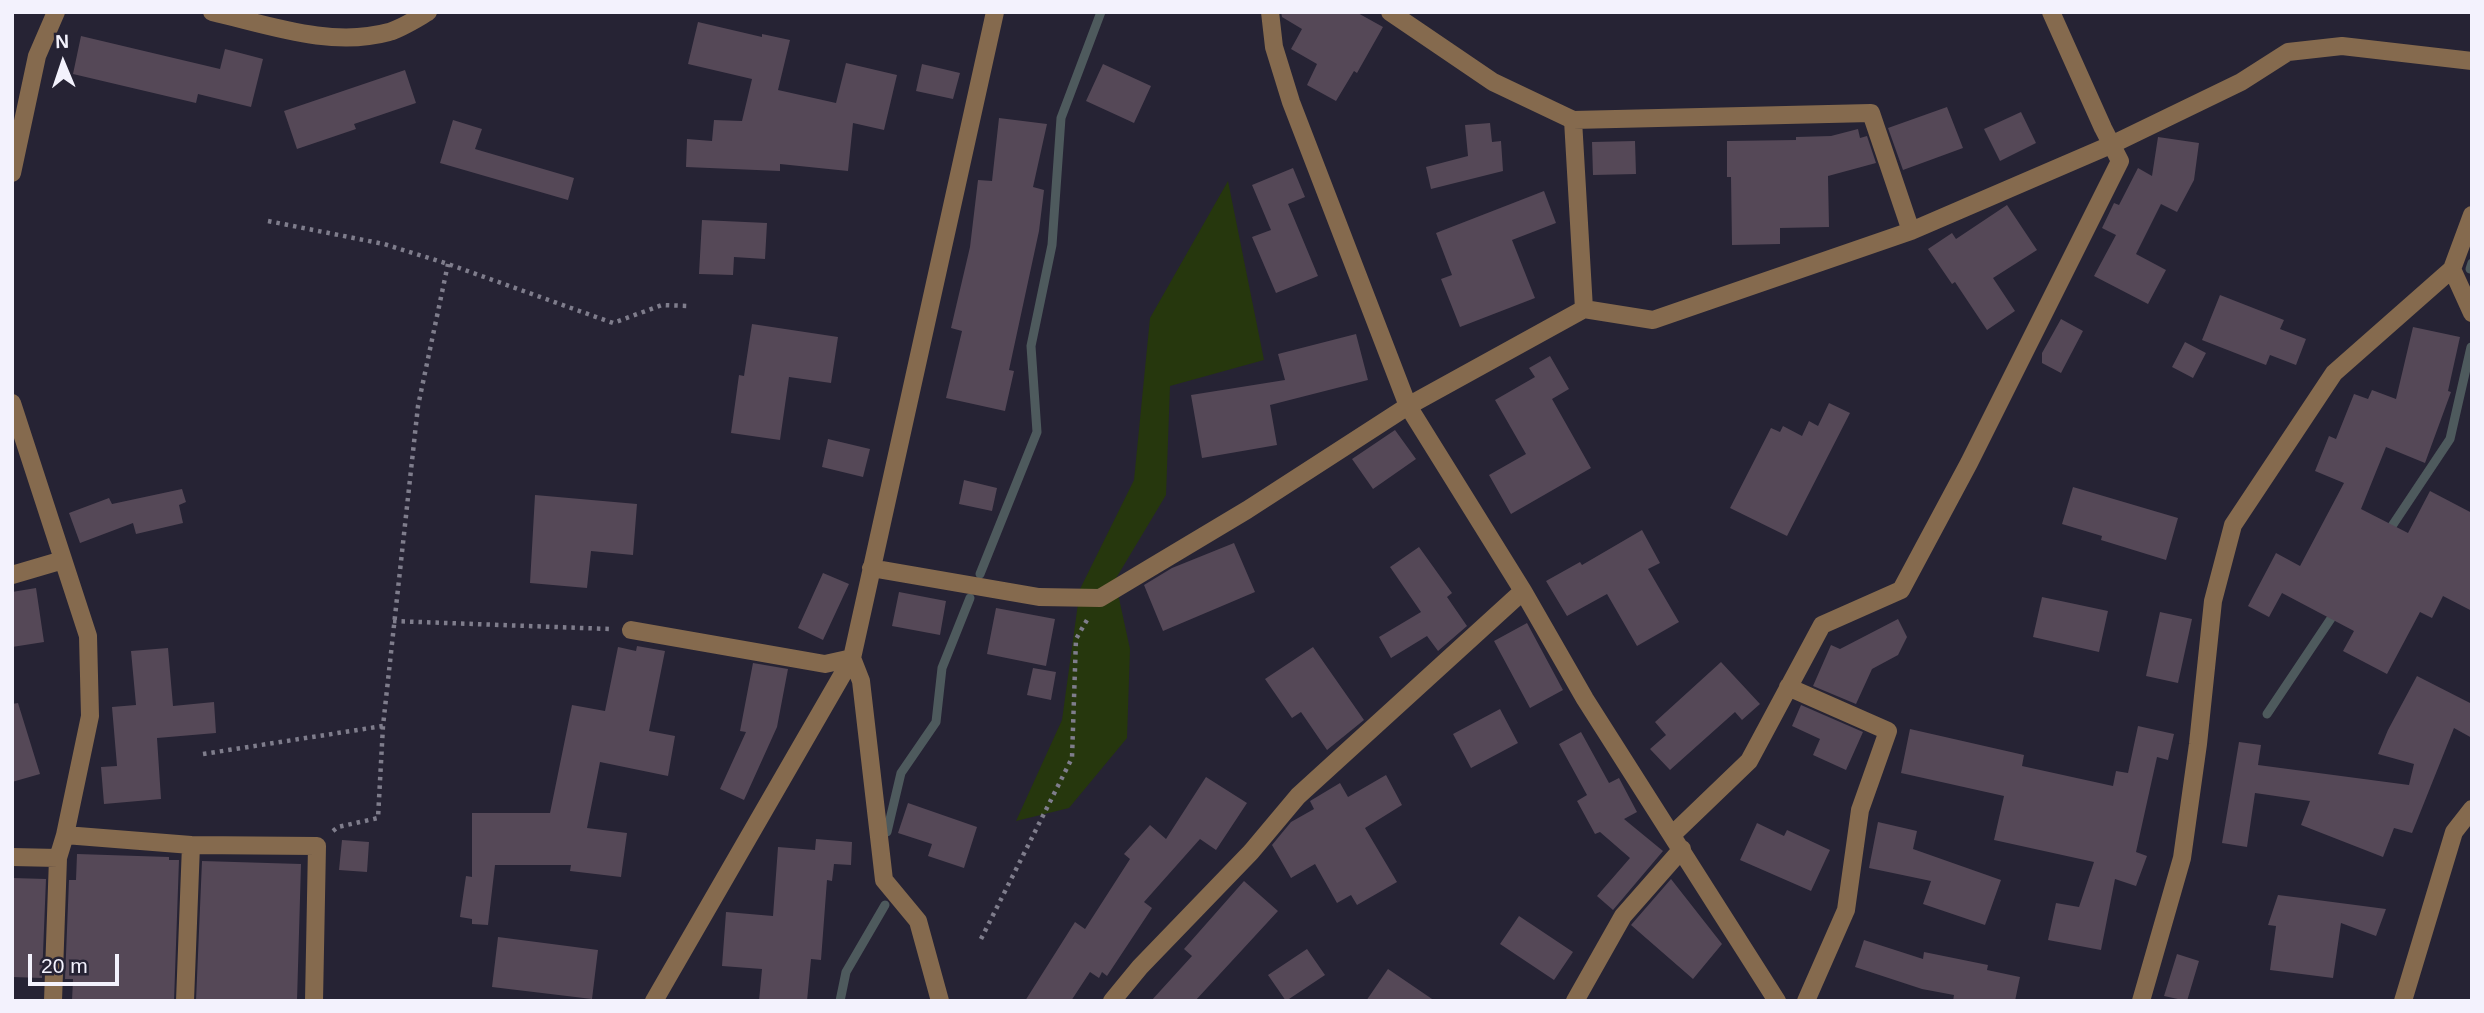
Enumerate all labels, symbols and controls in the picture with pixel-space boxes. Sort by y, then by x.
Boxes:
north arrow [28,28,98,98]
text: N [55,31,69,52]
scale bar [32,940,122,984]
text: 20 m [41,954,88,977]

